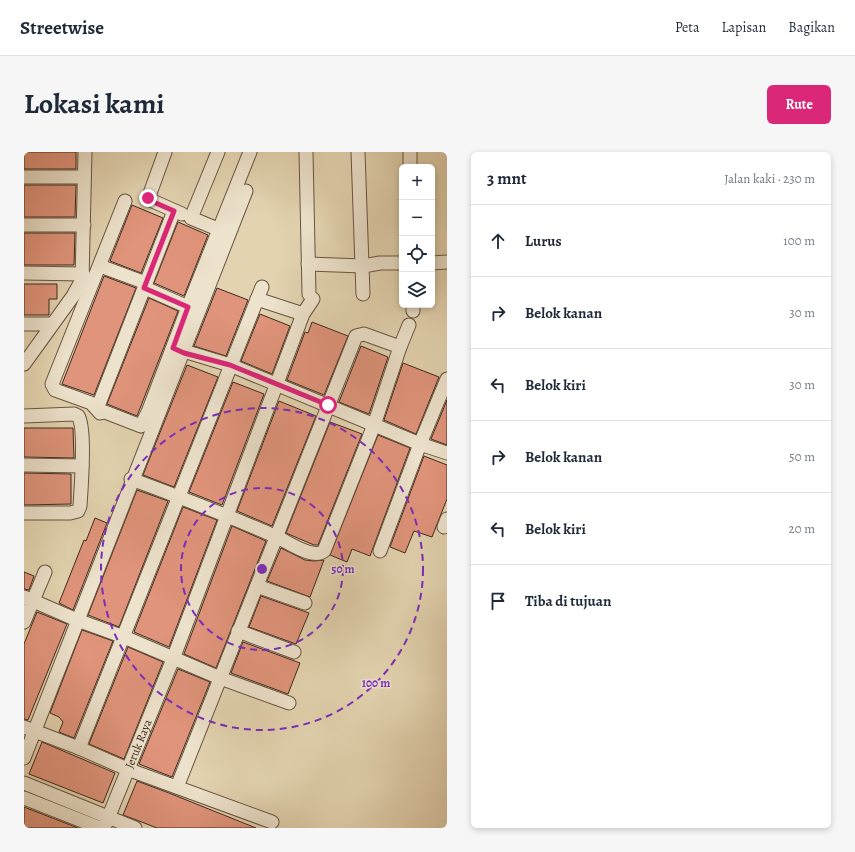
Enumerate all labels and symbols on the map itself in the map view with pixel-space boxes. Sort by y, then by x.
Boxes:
route end [139,189,157,207]
route start [319,396,337,414]
text: 50 m [331,561,355,577]
centre of rings [255,562,269,576]
text: 100 m [362,675,390,691]
street label: Jeruk Raya [121,716,156,771]

